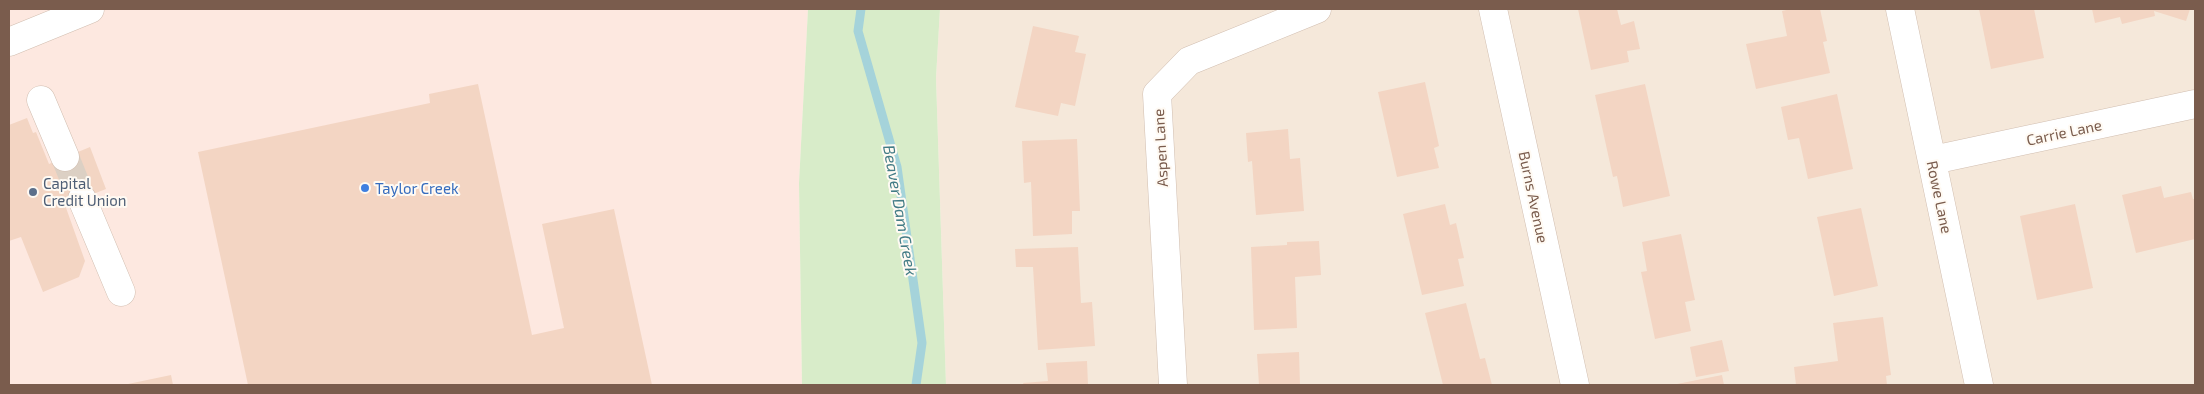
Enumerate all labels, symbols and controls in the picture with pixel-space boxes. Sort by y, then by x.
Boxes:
street label: Aspen Lane [1149,108,1171,188]
street label: Carrie Lane [2025,115,2103,149]
water label: Beaver Dam Creek [880,143,922,277]
street label: Burns Avenue [1515,149,1553,245]
street label: Rowe Lane [1923,159,1957,235]
place label: Capital Credit Union [43,174,126,209]
place label: Taylor Creek [375,179,459,197]
marker: Taylor Creek [359,182,371,194]
marker: Capital Credit Union [27,186,39,198]

